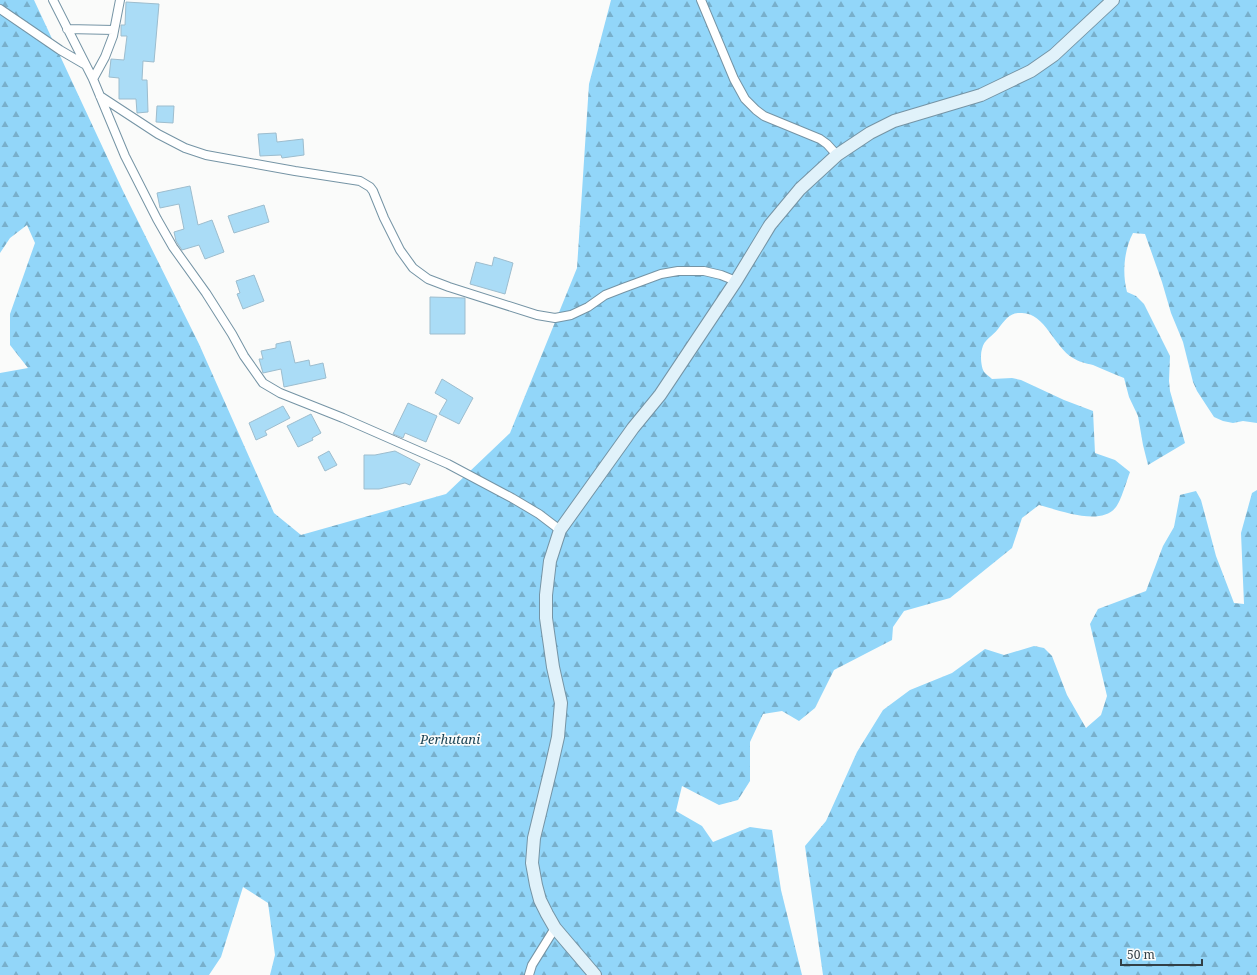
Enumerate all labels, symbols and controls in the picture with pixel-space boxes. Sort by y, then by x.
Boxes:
park label: Perhutani [419,730,480,748]
scale bar [1121,941,1202,967]
text: 50 m [1127,946,1155,963]

